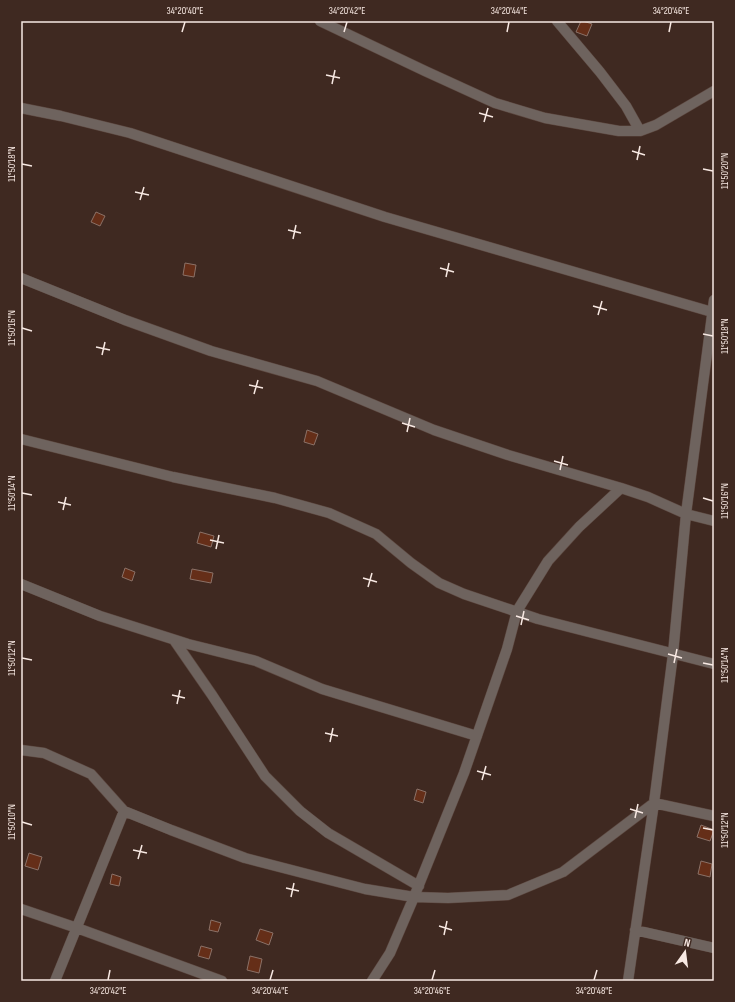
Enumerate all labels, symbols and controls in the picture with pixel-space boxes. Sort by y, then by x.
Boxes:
text: 34°20'40"E [167,5,203,17]
text: 34°20'42"E [329,5,365,17]
text: 34°20'44"E [491,5,527,17]
text: 34°20'46"E [653,5,689,17]
text: 11°50'18"N [6,146,18,182]
text: 11°50'20"N [719,153,731,189]
text: 11°50'16"N [6,310,18,346]
text: 11°50'18"N [719,318,731,354]
text: 11°50'14"N [6,475,18,511]
text: 11°50'16"N [719,483,731,519]
text: 11°50'12"N [6,640,18,676]
text: 11°50'14"N [719,647,731,683]
text: 11°50'10"N [6,804,18,840]
text: 11°50'12"N [719,812,731,848]
north arrow [665,932,705,972]
text: N [683,936,692,950]
text: 34°20'42"E [90,985,126,997]
text: 34°20'44"E [252,985,288,997]
text: 34°20'46"E [414,985,450,997]
text: 34°20'48"E [576,985,612,997]

